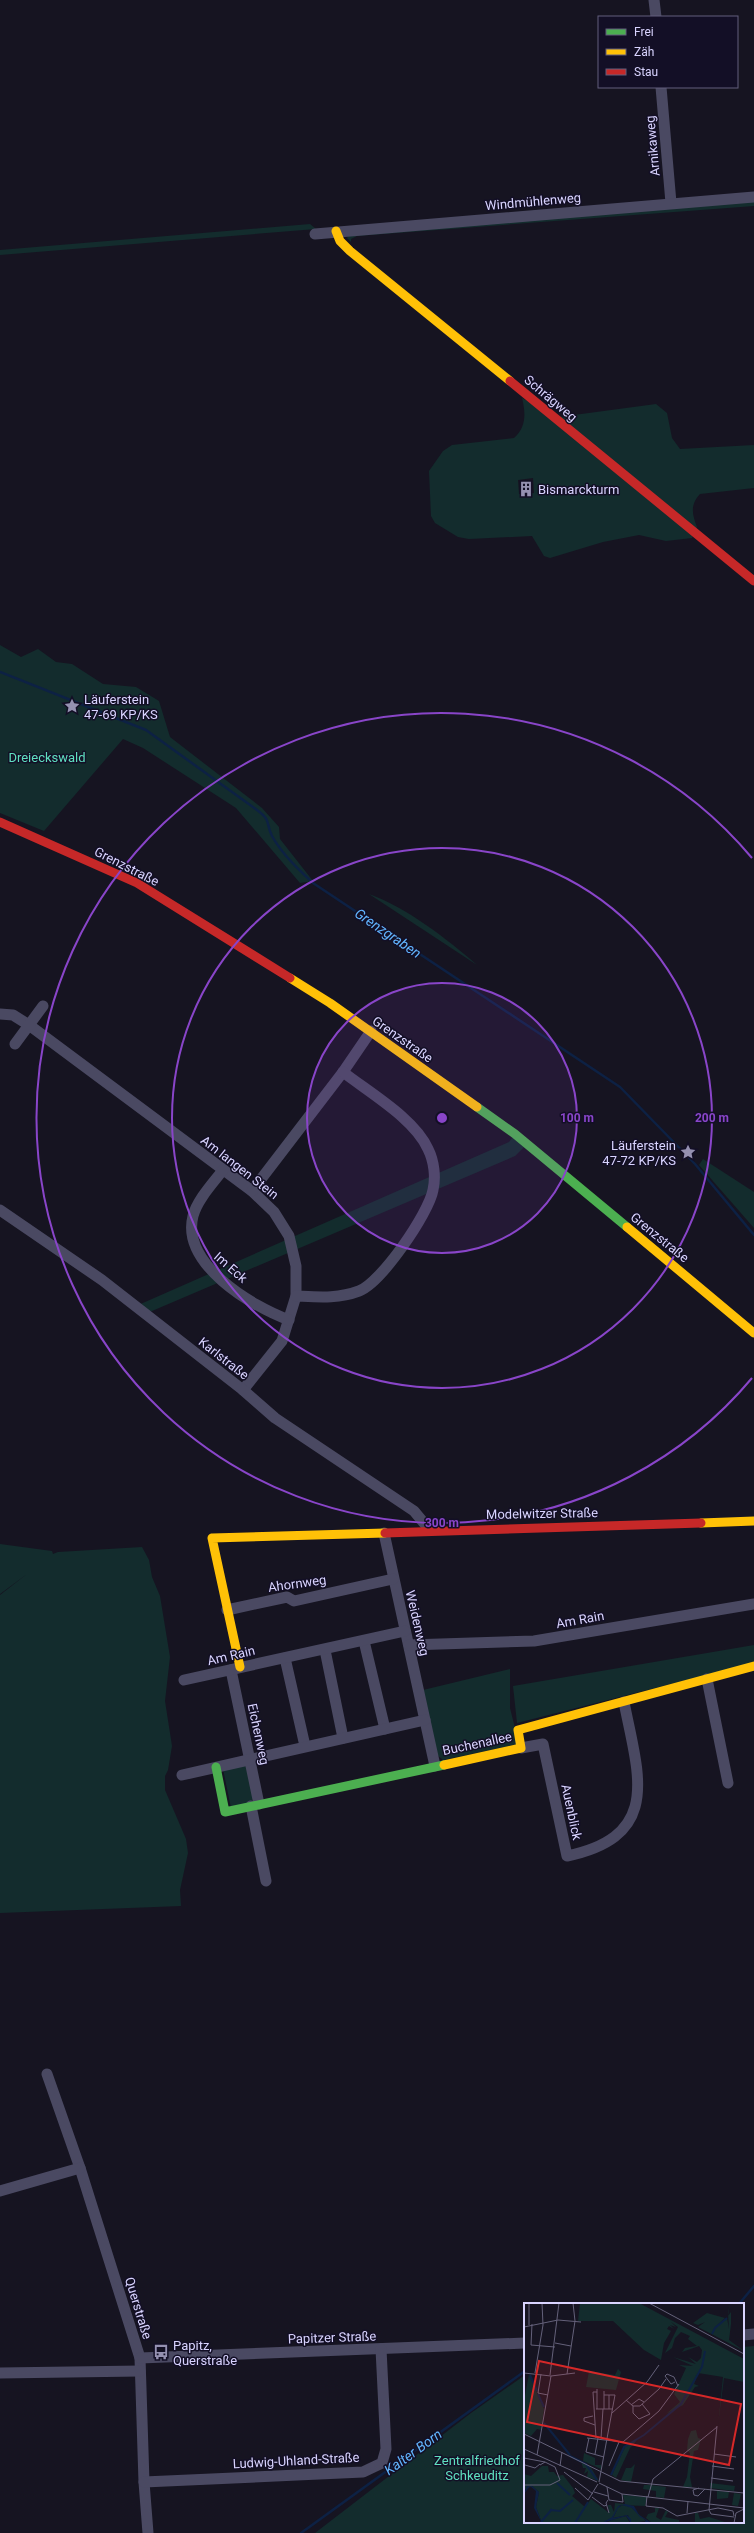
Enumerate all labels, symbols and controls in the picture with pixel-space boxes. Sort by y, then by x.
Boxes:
legend [598,16,738,88]
text: Frei [634,25,654,39]
text: Zäh [634,45,654,59]
text: Stau [634,65,658,79]
street label: Arnikaweg [642,115,663,177]
street label: Windmühlenweg [485,190,582,213]
street label: Schrägweg [521,372,580,425]
building icon: Bismarckturm [517,480,535,498]
place label: Bismarckturm [538,482,619,497]
place label: Läuferstein 47-69 KP/KS [84,692,158,722]
place icon: Läuferstein 47-69 KP/KS [63,697,81,715]
park label: Dreieckswald [8,750,86,765]
street label: Grenzstraße [92,844,162,889]
water label: Grenzgraben [352,905,424,961]
street label: Grenzstraße [370,1013,436,1066]
centre of rings [435,1111,449,1125]
text: 100 m [560,1111,594,1125]
text: 200 m [695,1111,729,1125]
street label: Am langen Stein [198,1132,281,1202]
place label: Läuferstein 47-72 KP/KS [602,1138,676,1168]
place icon: Läuferstein 47-72 KP/KS [679,1143,697,1161]
street label: Grenzstraße [628,1209,692,1265]
street label: Im Eck [211,1249,251,1286]
street label: Karlstraße [196,1334,252,1383]
street label: Modelwitzer Straße [486,1505,598,1522]
text: 300 m [425,1516,459,1530]
street label: Ahornweg [267,1572,327,1595]
street label: Weidenweg [403,1589,432,1657]
street label: Am Rain [555,1608,605,1631]
street label: Am Rain [206,1643,256,1668]
street label: Eichenweg [245,1702,272,1766]
street label: Buchenallee [441,1729,513,1758]
street label: Auenblick [558,1783,585,1842]
street label: Querstraße [122,2275,155,2341]
inset map [524,2303,744,2523]
street label: Papitzer Straße [287,2328,377,2347]
place label: Papitz, Querstraße [173,2338,237,2368]
bus stop icon: Papitz, Querstraße [152,2343,170,2361]
water label: Kalter Born [381,2426,445,2478]
street label: Ludwig-Uhland-Straße [232,2450,360,2471]
park label: Zentralfriedhof Schkeuditz [434,2453,520,2483]

